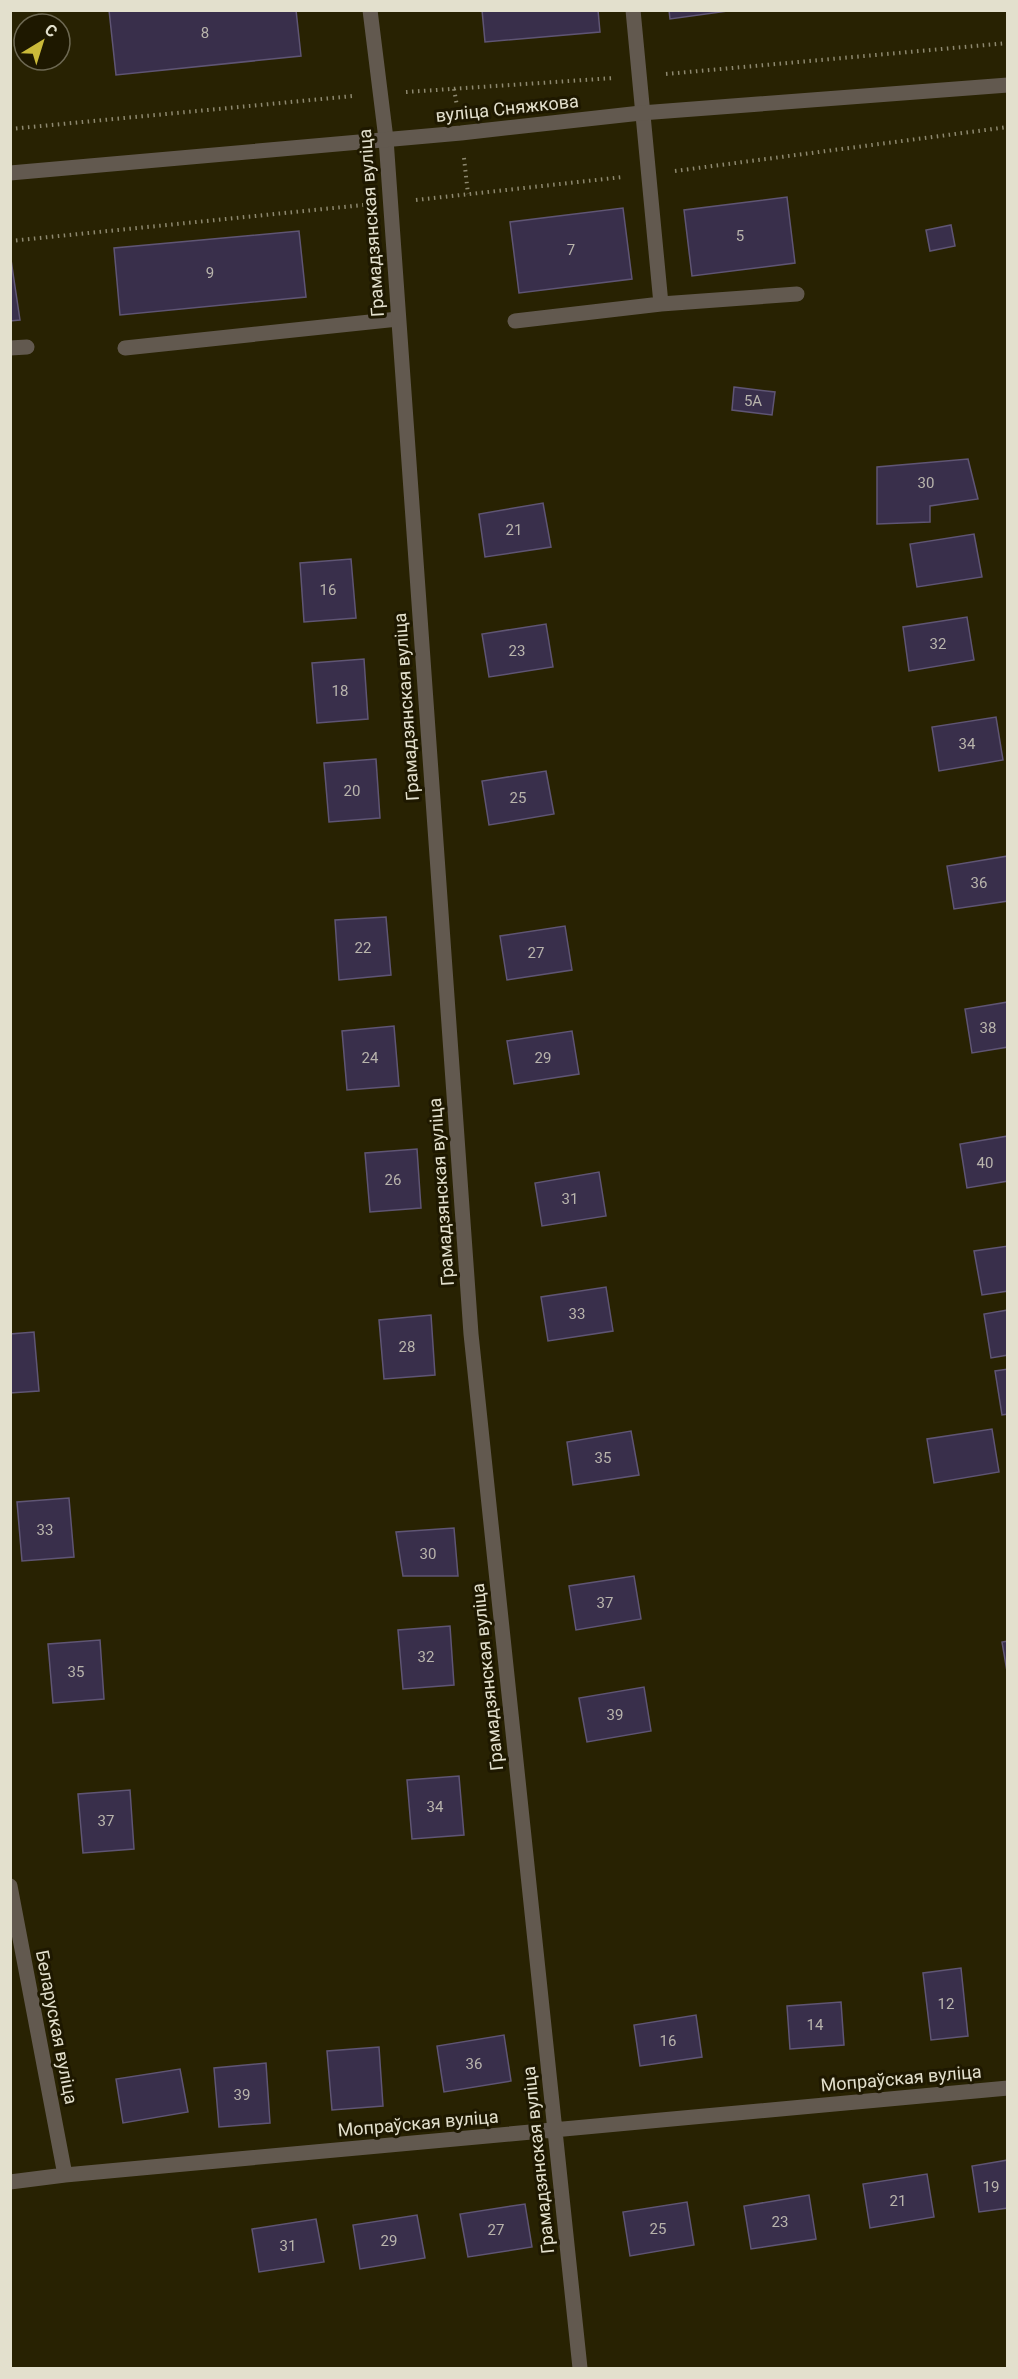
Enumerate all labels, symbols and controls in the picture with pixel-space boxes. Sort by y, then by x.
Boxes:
north arrow [12,12,72,72]
text: С [41,20,61,41]
house number: 8 [201,24,209,42]
street label: вуліца Сняжкова [434,90,580,126]
street label: Грамадзянская вуліца [354,128,388,318]
house number: 5 [736,227,744,245]
house number: 7 [567,241,575,259]
house number: 9 [206,264,214,282]
house number: 5А [744,392,762,410]
house number: 30 [918,474,934,492]
house number: 21 [506,521,522,539]
house number: 16 [320,581,336,599]
street label: Грамадзянская вуліца [389,612,423,802]
house number: 32 [930,635,946,653]
house number: 23 [509,642,525,660]
house number: 18 [332,682,348,700]
house number: 34 [959,735,976,753]
house number: 20 [344,782,360,800]
house number: 25 [510,789,526,807]
house number: 36 [971,874,987,892]
house number: 22 [355,939,371,957]
house number: 27 [528,944,544,962]
house number: 38 [980,1019,996,1037]
house number: 24 [362,1049,379,1067]
house number: 29 [535,1049,551,1067]
street label: Грамадзянская вуліца [424,1097,458,1287]
house number: 40 [977,1154,993,1172]
house number: 26 [385,1171,401,1189]
house number: 31 [562,1190,578,1208]
house number: 33 [569,1305,585,1323]
house number: 28 [399,1338,415,1356]
house number: 35 [595,1449,611,1467]
house number: 33 [37,1521,53,1539]
house number: 30 [420,1545,436,1563]
street label: Грамадзянская вуліца [467,1582,507,1772]
house number: 37 [597,1594,613,1612]
house number: 32 [418,1648,434,1666]
house number: 35 [68,1663,84,1681]
house number: 39 [607,1706,623,1724]
house number: 34 [427,1798,444,1816]
house number: 37 [98,1812,114,1830]
street label: Беларуская вуліца [32,1948,82,2106]
house number: 12 [938,1995,954,2013]
house number: 14 [807,2016,824,2034]
house number: 16 [660,2032,676,2050]
house number: 36 [466,2055,482,2073]
street label: Мопраўская вуліца [820,2061,982,2095]
street label: Грамадзянская вуліца [518,2065,558,2255]
house number: 39 [234,2086,250,2104]
street label: Мопраўская вуліца [337,2106,499,2140]
house number: 19 [983,2178,999,2196]
house number: 21 [890,2192,906,2210]
house number: 23 [772,2213,788,2231]
house number: 25 [650,2220,666,2238]
house number: 27 [488,2221,504,2239]
house number: 29 [381,2232,397,2250]
house number: 31 [280,2237,296,2255]

